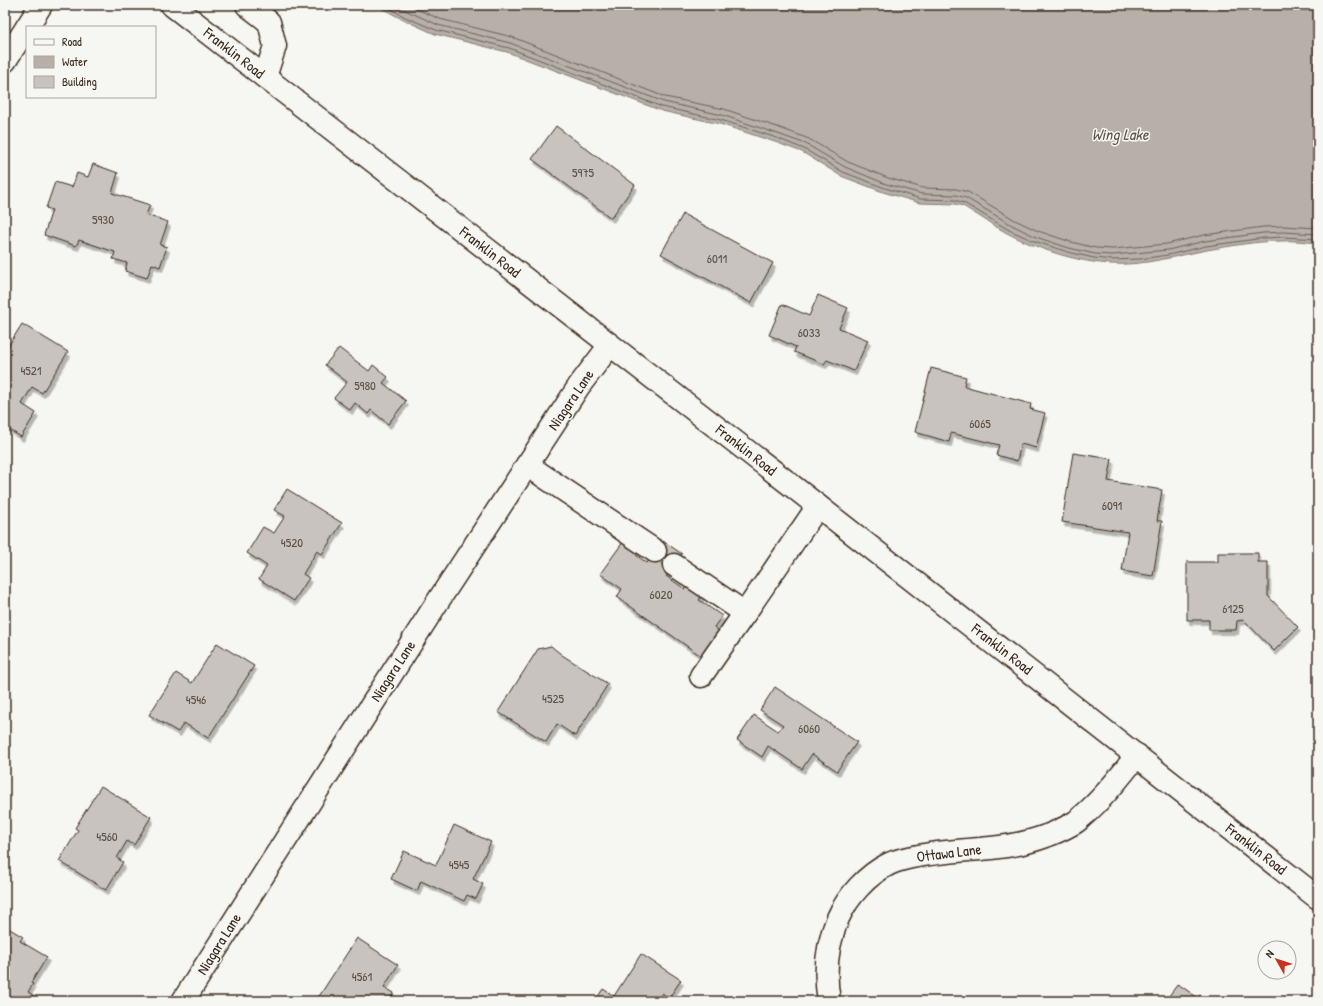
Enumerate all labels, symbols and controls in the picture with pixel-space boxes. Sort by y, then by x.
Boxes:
street label: Franklin Road [199,21,269,83]
legend [26,26,156,98]
text: Road [62,33,82,50]
text: Water [62,53,88,70]
text: Building [62,73,97,90]
water label: Wing Lake [1092,123,1149,145]
house number: 5975 [572,163,595,181]
house number: 5930 [92,210,114,228]
street label: Franklin Road [455,220,525,282]
house number: 6011 [707,249,728,267]
house number: 6033 [798,323,820,341]
house number: 4521 [20,361,42,379]
street label: Niagara Lane [543,365,599,434]
house number: 5980 [354,376,376,394]
house number: 6065 [969,414,991,432]
street label: Franklin Road [711,418,781,480]
house number: 6091 [1102,496,1123,514]
house number: 4520 [281,533,303,551]
house number: 6020 [650,585,673,603]
house number: 6125 [1222,599,1244,617]
street label: Franklin Road [967,617,1037,679]
street label: Niagara Lane [365,636,420,705]
house number: 4525 [542,689,564,707]
house number: 4546 [186,690,206,708]
house number: 6060 [798,719,820,737]
street label: Franklin Road [1221,817,1291,879]
house number: 4560 [96,827,118,845]
street label: Ottawa Lane [915,838,983,867]
house number: 4545 [449,855,470,873]
street label: Niagara Lane [191,909,246,979]
north arrow [1257,940,1297,980]
text: N [1262,947,1277,960]
house number: 4561 [352,967,372,985]

